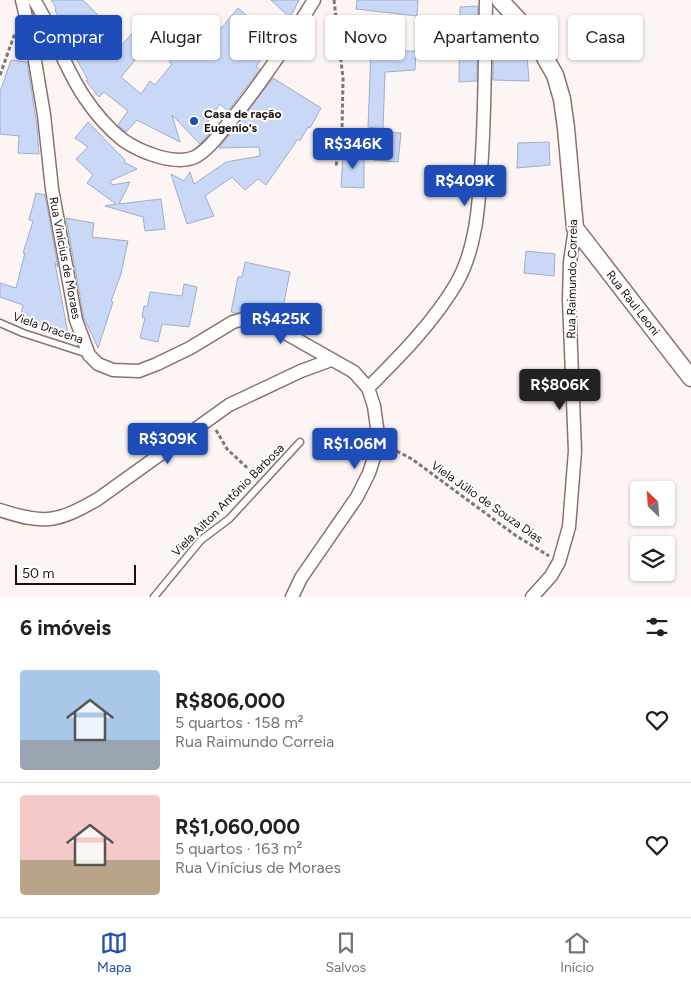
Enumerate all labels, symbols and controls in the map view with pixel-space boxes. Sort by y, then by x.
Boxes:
chip: Comprar [15,15,122,60]
chip: Alugar [132,15,220,60]
chip: Filtros [230,15,315,60]
chip: Novo [325,15,405,60]
chip: Apartamento [415,15,558,60]
chip: Casa [568,15,643,60]
place label: Casa de ração Eugenio's [204,107,281,135]
marker: Casa de ração Eugenio's [188,115,200,127]
pin: R$346K [312,128,394,170]
text: R$346K [324,134,382,153]
pin: R$409K [424,164,506,207]
text: R$409K [435,171,495,190]
street label: Rua Vinícius de Moraes [46,196,84,321]
street label: Rua Raimundo Correia [564,219,580,339]
street label: Rua Raul Leoni [603,268,663,338]
pin: R$425K [240,302,322,345]
street label: Viela Dracena [11,309,85,347]
text: R$425K [252,309,310,328]
pin: R$806K [519,368,601,411]
text: R$806K [530,375,590,394]
pin: R$309K [127,422,209,465]
pin: R$1.06M [309,428,401,470]
text: R$309K [139,429,197,448]
text: R$1.06M [323,434,387,453]
street label: Viela Ailton Antônio Barbosa [169,441,287,559]
street label: Viela Júlio de Souza Dias [429,458,546,546]
north arrow [630,481,675,526]
map controls [630,481,675,581]
button: layers [630,536,675,581]
scale bar [15,562,136,585]
text: 50 m [22,565,54,582]
icon: filters [643,613,671,641]
text: 6 imóveis [20,615,111,640]
text: R$806,000 [175,688,285,713]
icon: home [60,690,120,750]
icon: heart [643,706,671,734]
text: 5 quartos · 158 m² [175,713,304,732]
text: Rua Raimundo Correia [175,732,334,751]
text: R$1,060,000 [175,814,300,839]
icon: home [60,815,120,875]
icon: heart [643,831,671,859]
text: 5 quartos · 163 m² [175,839,302,858]
text: Rua Vinícius de Moraes [175,858,341,877]
tab: Mapa [97,929,131,976]
tab: Salvos [326,929,366,976]
tab: Início [560,929,594,976]

